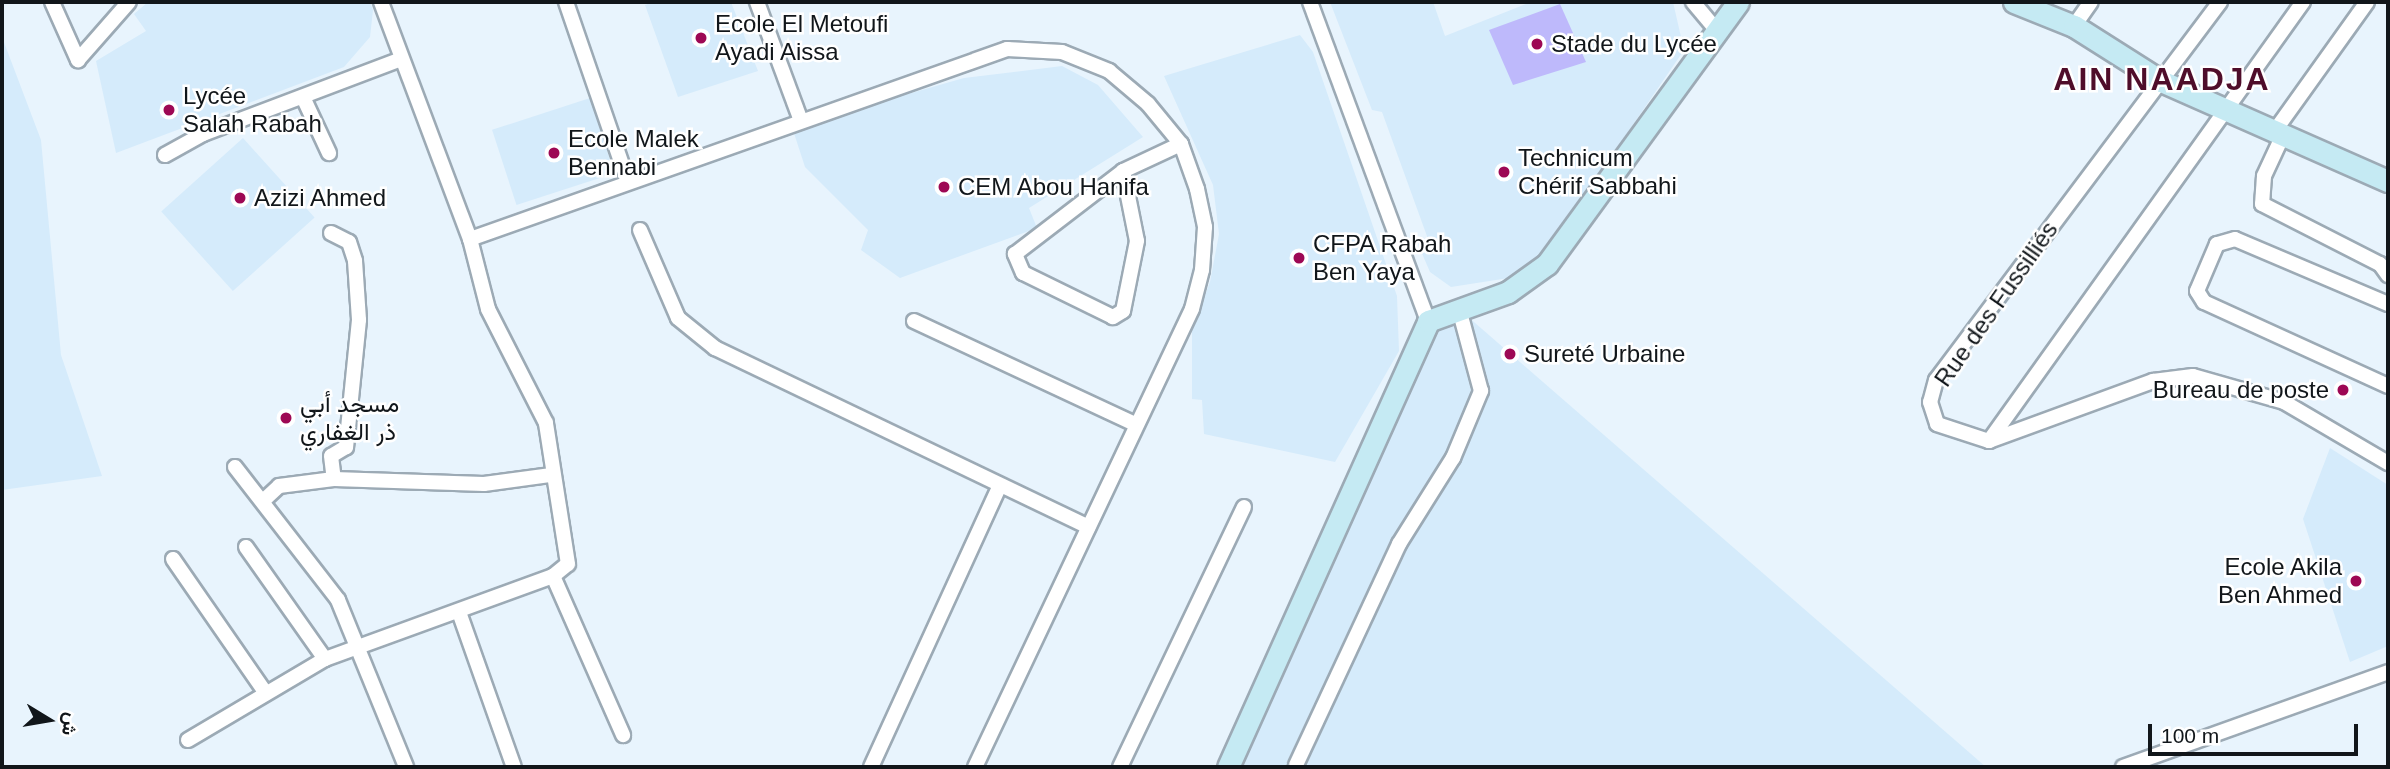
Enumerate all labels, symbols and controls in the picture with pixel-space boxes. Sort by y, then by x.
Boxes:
place label: Ecole El Metoufi Ayadi Aissa [715,10,888,66]
marker: Ecole El Metoufi Ayadi Aissa [693,30,709,46]
place label: Stade du Lycée [1551,30,1717,58]
marker: Stade du Lycée [1529,36,1545,52]
district label: AIN NAADJA [2055,60,2269,98]
place label: Lycée Salah Rabah [183,82,322,138]
marker: Lycée Salah Rabah [161,102,177,118]
place label: Ecole Malek Bennabi [568,125,699,181]
place label: Technicum Chérif Sabbahi [1518,144,1677,200]
marker: Ecole Malek Bennabi [546,145,562,161]
marker: Technicum Chérif Sabbahi [1496,164,1512,180]
place label: CEM Abou Hanifa [958,173,1150,201]
marker: CEM Abou Hanifa [936,179,952,195]
place label: Azizi Ahmed [254,184,387,212]
marker: Azizi Ahmed [232,190,248,206]
street label: Rue des Fussilliés [1928,216,2064,392]
place label: CFPA Rabah Ben Yaya [1313,230,1453,286]
marker: CFPA Rabah Ben Yaya [1291,250,1307,266]
place label: Sureté Urbaine [1524,340,1685,368]
marker: Sureté Urbaine [1502,346,1518,362]
place label: Bureau de poste [2153,376,2329,404]
marker: Bureau de poste [2335,382,2351,398]
place label: مسجد أبي ذر الغفاري [300,390,399,446]
marker: مسجد أبي ذر الغفاري [278,410,294,426]
place label: Ecole Akila Ben Ahmed [2217,553,2342,609]
marker: Ecole Akila Ben Ahmed [2348,573,2364,589]
north arrow [14,685,84,755]
scale bar [2152,710,2362,754]
text: ش [58,711,83,737]
text: 100 m [2161,724,2219,747]

